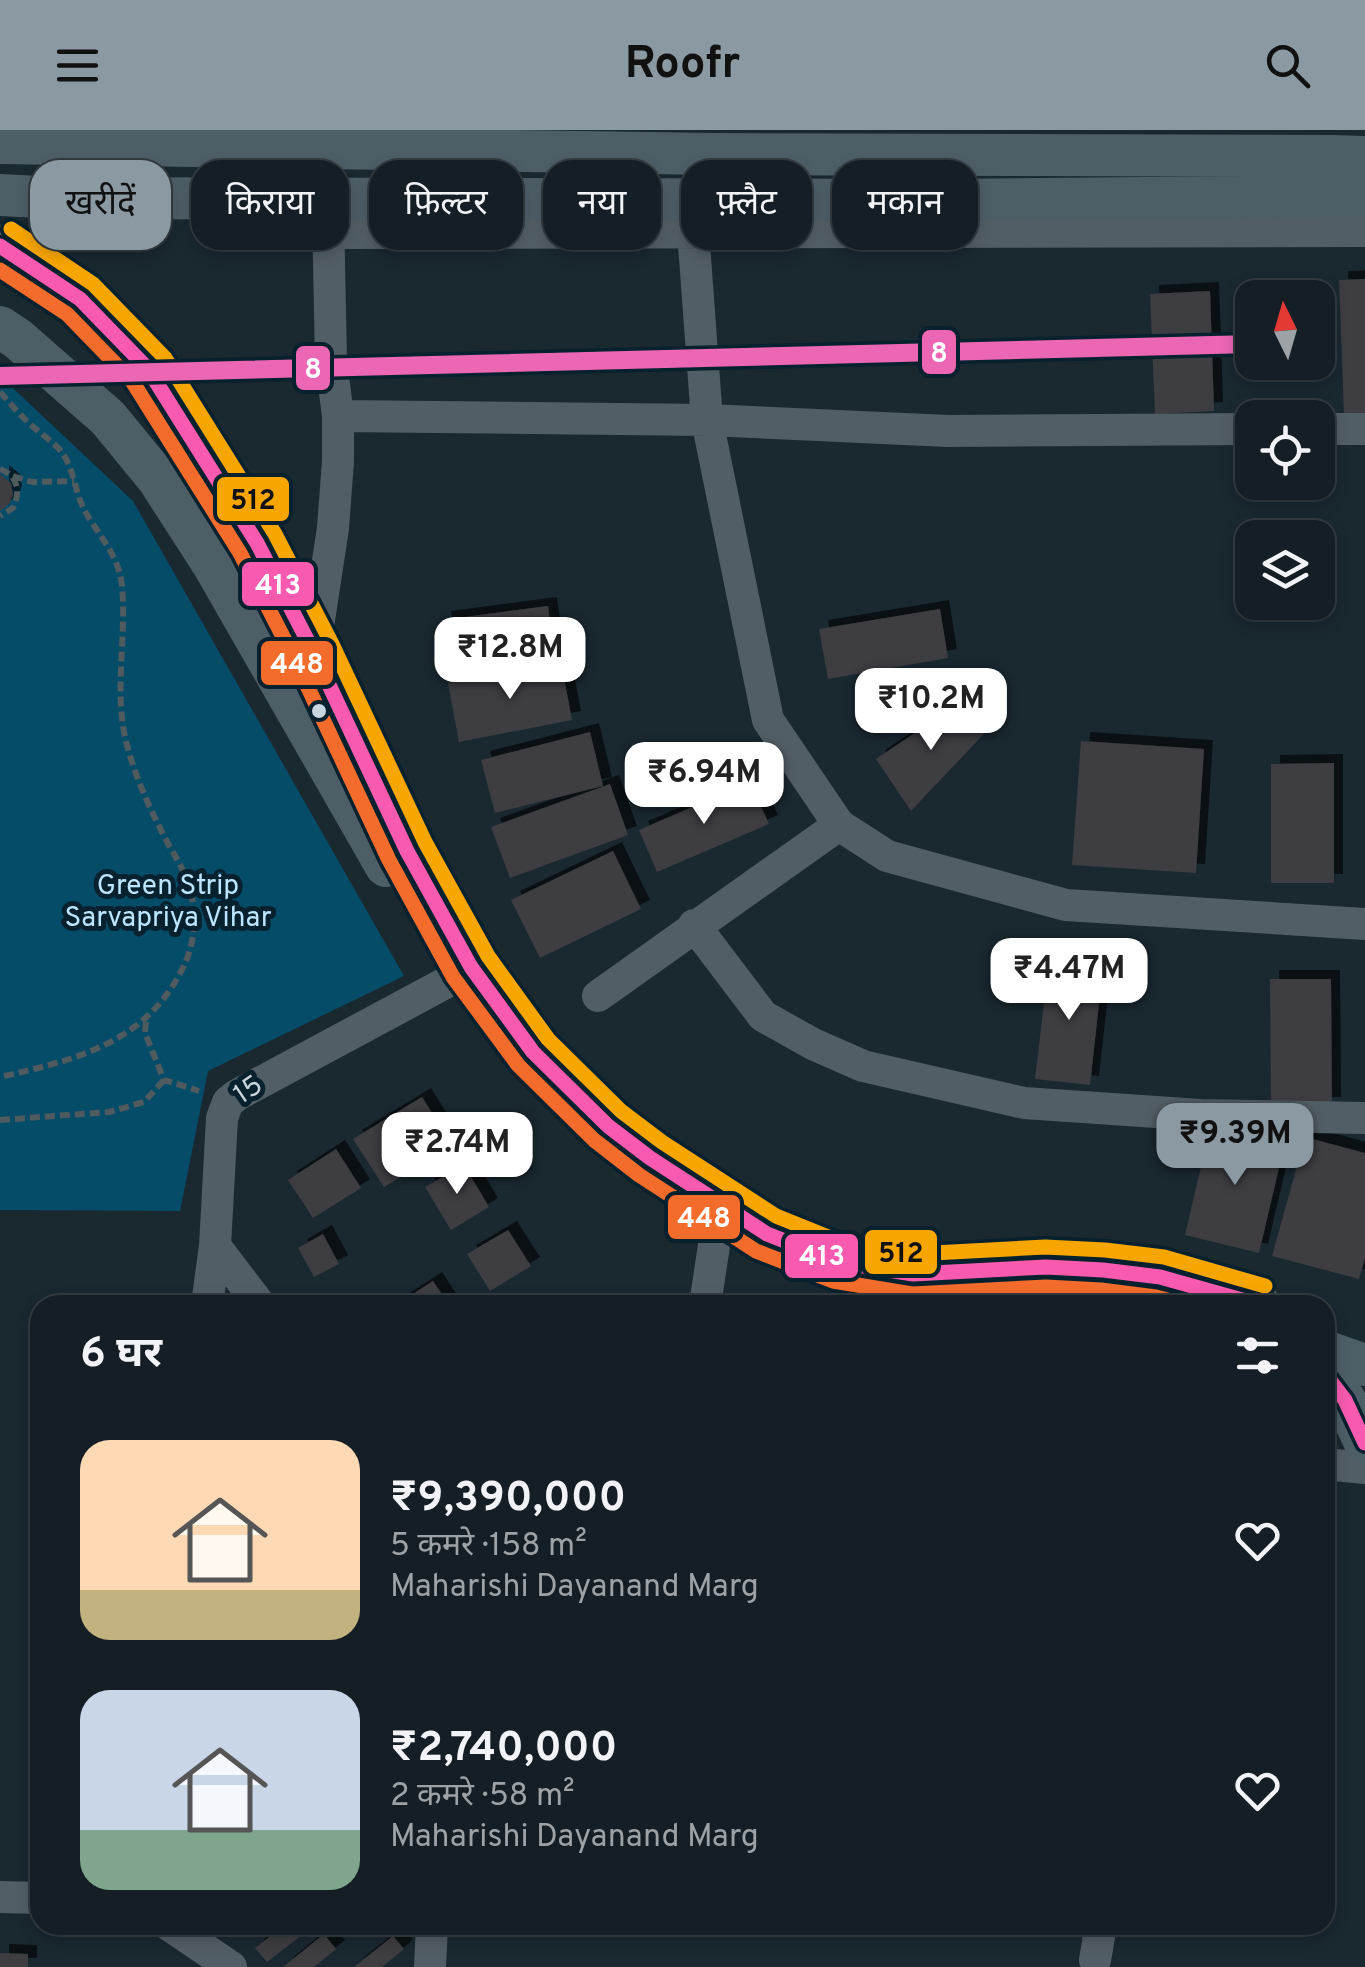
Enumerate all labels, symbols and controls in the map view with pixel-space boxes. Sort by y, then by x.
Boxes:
text: Roofr [625,37,740,94]
icon: menu [50,38,105,93]
icon: search [1260,38,1315,93]
chip: खरीदें [30,160,171,250]
chip: किराया [191,160,349,250]
chip: फ़िल्टर [369,160,523,250]
chip: नया [543,160,661,250]
chip: फ़्लैट [681,160,812,250]
chip: मकान [832,160,978,250]
north arrow [1235,280,1335,380]
map controls [1235,280,1335,620]
line badge: 8 [920,328,958,376]
text: 8 [930,337,948,373]
line badge: 8 [294,344,332,392]
text: 8 [304,353,322,389]
button: locate [1235,400,1335,500]
line badge: 512 [215,475,291,523]
text: 512 [230,484,276,520]
button: layers [1235,520,1335,620]
line badge: 413 [240,560,316,608]
text: 413 [255,569,301,605]
pin: ₹12.8M [429,617,591,702]
text: ₹12.8M [456,629,564,669]
line badge: 448 [259,639,335,687]
text: 448 [270,648,324,684]
pin: ₹10.2M [850,668,1012,753]
text: ₹10.2M [877,680,985,720]
unlabelled marker [309,701,329,721]
pin: ₹6.94M [623,742,785,827]
text: ₹6.94M [647,754,761,794]
park label: Green Strip Sarvapriya Vihar [64,869,272,937]
pin: ₹4.47M [988,938,1150,1023]
text: ₹4.47M [1013,950,1125,990]
street label: 15 [227,1068,271,1114]
pin: ₹9.39M [1154,1103,1316,1188]
pin: ₹2.74M [376,1112,538,1197]
text: ₹9.39M [1178,1115,1292,1155]
text: ₹2.74M [404,1124,510,1164]
line badge: 448 [666,1193,742,1241]
text: 448 [677,1202,731,1238]
line badge: 512 [863,1228,939,1276]
line badge: 413 [783,1232,860,1280]
text: 512 [878,1237,924,1273]
text: 413 [799,1240,845,1276]
icon: filters [1230,1328,1285,1383]
text: 6 घर [80,1329,162,1382]
text: ₹9,390,000 [390,1473,626,1526]
icon: home [160,1480,280,1600]
icon: heart [1230,1513,1285,1568]
text: 5 कमरे · 158 m² [390,1527,587,1567]
text: Maharishi Dayanand Marg [390,1568,759,1608]
text: ₹2,740,000 [390,1723,617,1776]
icon: home [160,1730,280,1850]
icon: heart [1230,1763,1285,1818]
text: 2 कमरे · 58 m² [390,1777,575,1817]
text: Maharishi Dayanand Marg [390,1818,759,1858]

